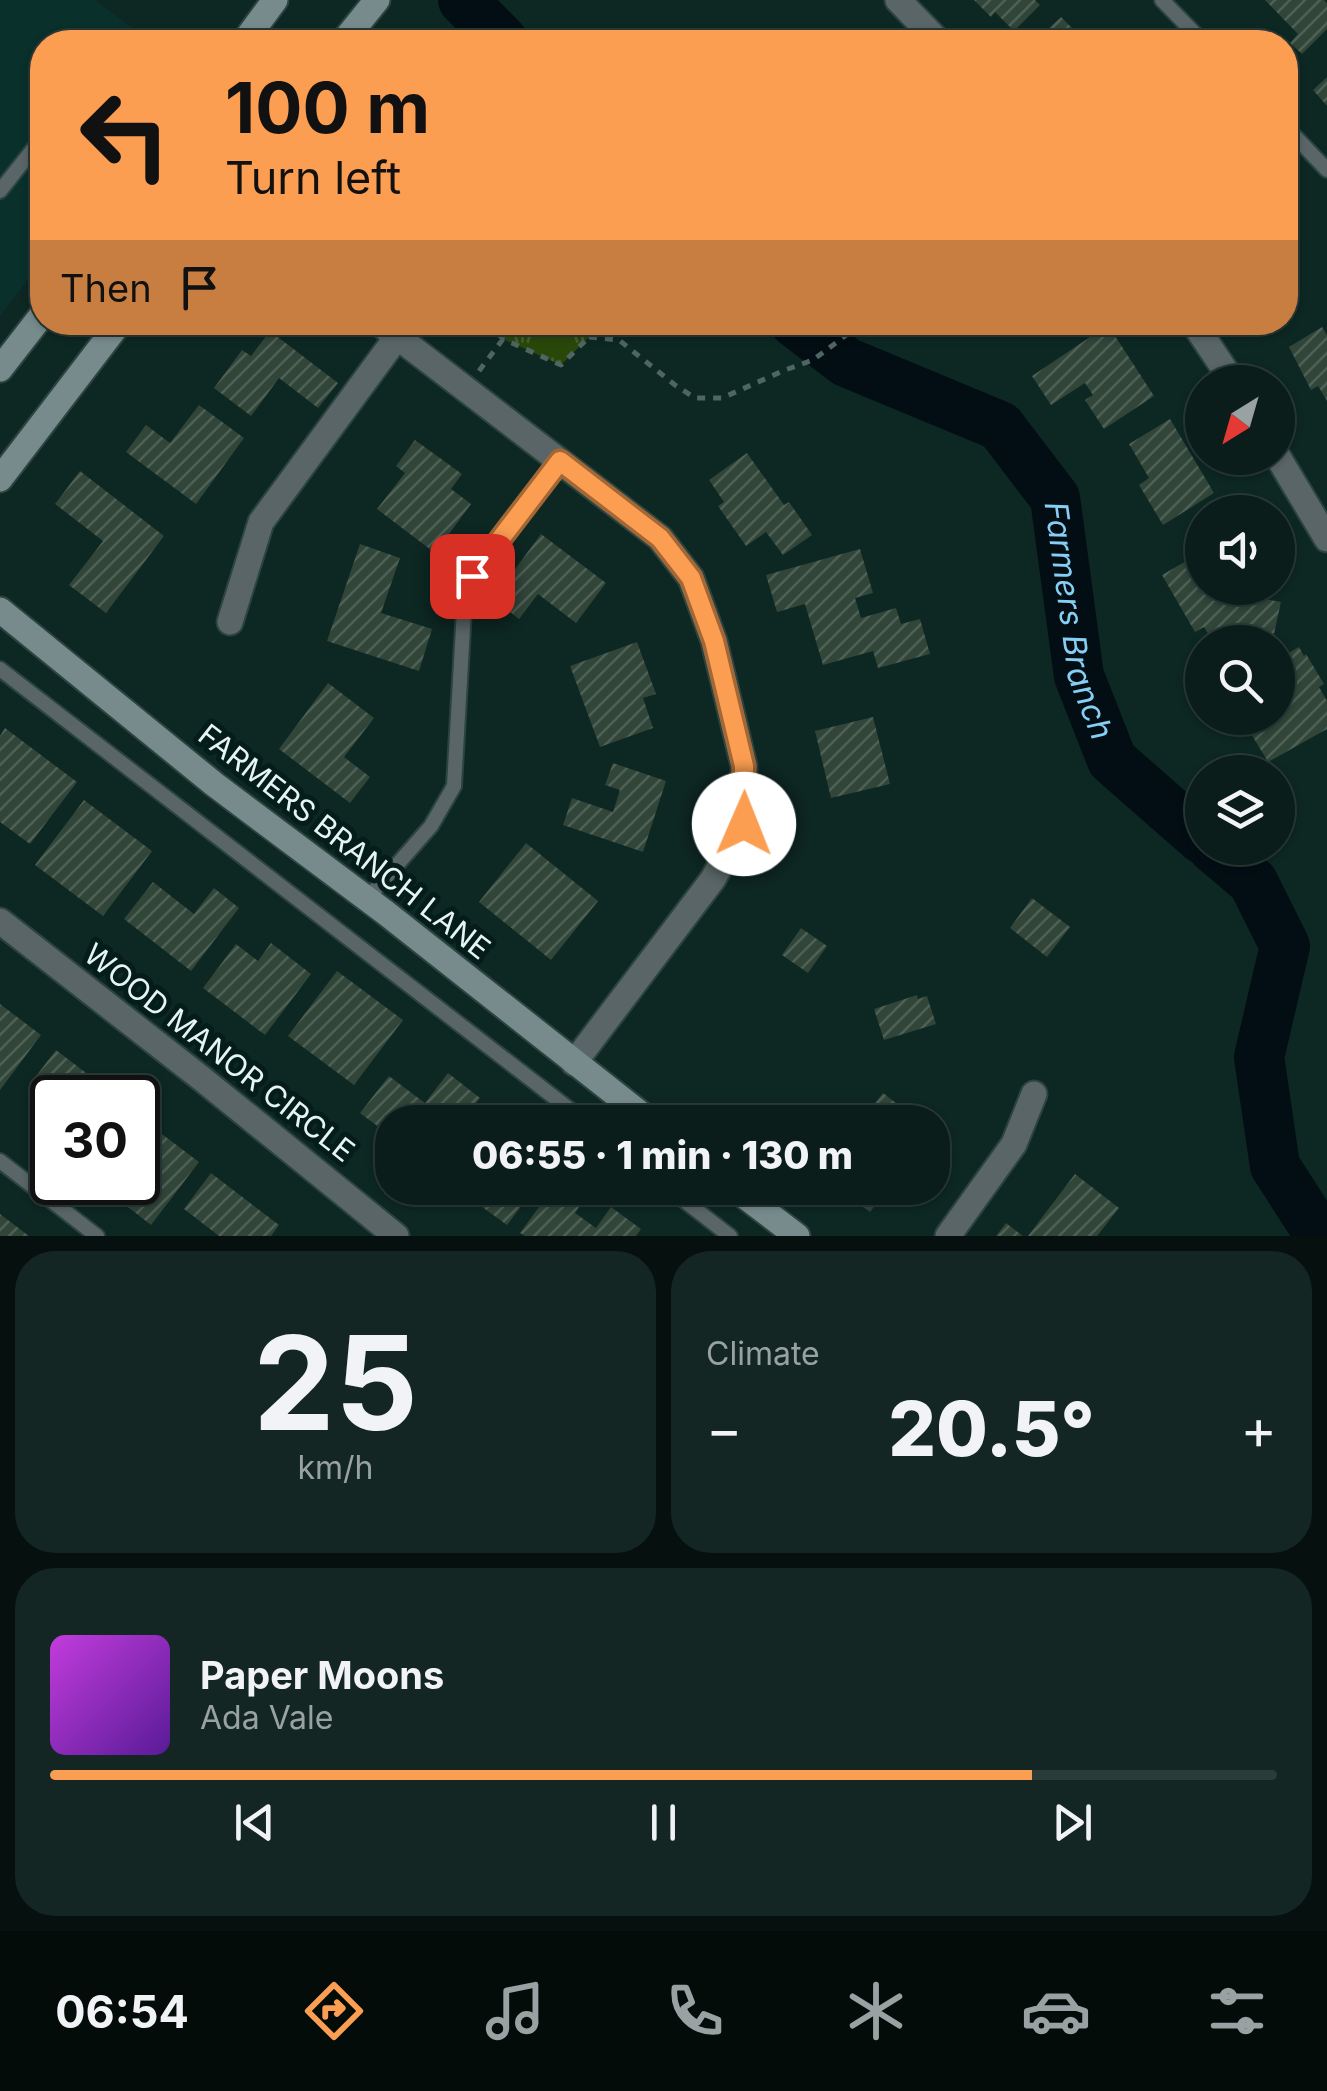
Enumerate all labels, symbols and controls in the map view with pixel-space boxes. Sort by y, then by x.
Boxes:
text: 100 m [225,65,430,150]
icon: left [60,70,190,200]
text: Turn left [225,150,401,205]
icon: arrive [172,260,227,315]
text: Then [60,265,152,311]
north arrow [1185,365,1295,475]
map controls [1185,365,1295,865]
button: sound [1185,495,1295,605]
water label: Farmers Branch [1037,499,1122,745]
pin [430,534,515,619]
icon: arrive [445,549,500,604]
button: search [1185,625,1295,735]
street label: FARMERS BRANCH LANE [192,716,498,966]
button: layers [1185,755,1295,865]
position arrow [692,772,796,876]
street label: WOOD MANOR CIRCLE [77,936,362,1169]
speed limit sign: 30 [30,1075,160,1205]
text: 06:55 · 1 min · 130 m [472,1132,853,1178]
text: 25 [253,1304,418,1461]
text: Climate [706,1334,820,1373]
text: 20.5° [888,1383,1095,1474]
text: − [706,1396,742,1462]
text: + [1241,1396,1277,1462]
text: km/h [297,1448,374,1487]
text: Paper Moons [200,1652,444,1698]
text: Ada Vale [200,1698,333,1737]
icon: previous [227,1795,282,1850]
icon: pause [636,1795,691,1850]
icon: next [1045,1795,1100,1850]
icon: directions [299,1976,369,2046]
icon: music [480,1976,550,2046]
icon: phone [660,1976,730,2046]
icon: climate [841,1976,911,2046]
icon: car [1021,1976,1091,2046]
icon: filters [1202,1976,1272,2046]
text: 06:54 [55,1984,189,2039]

